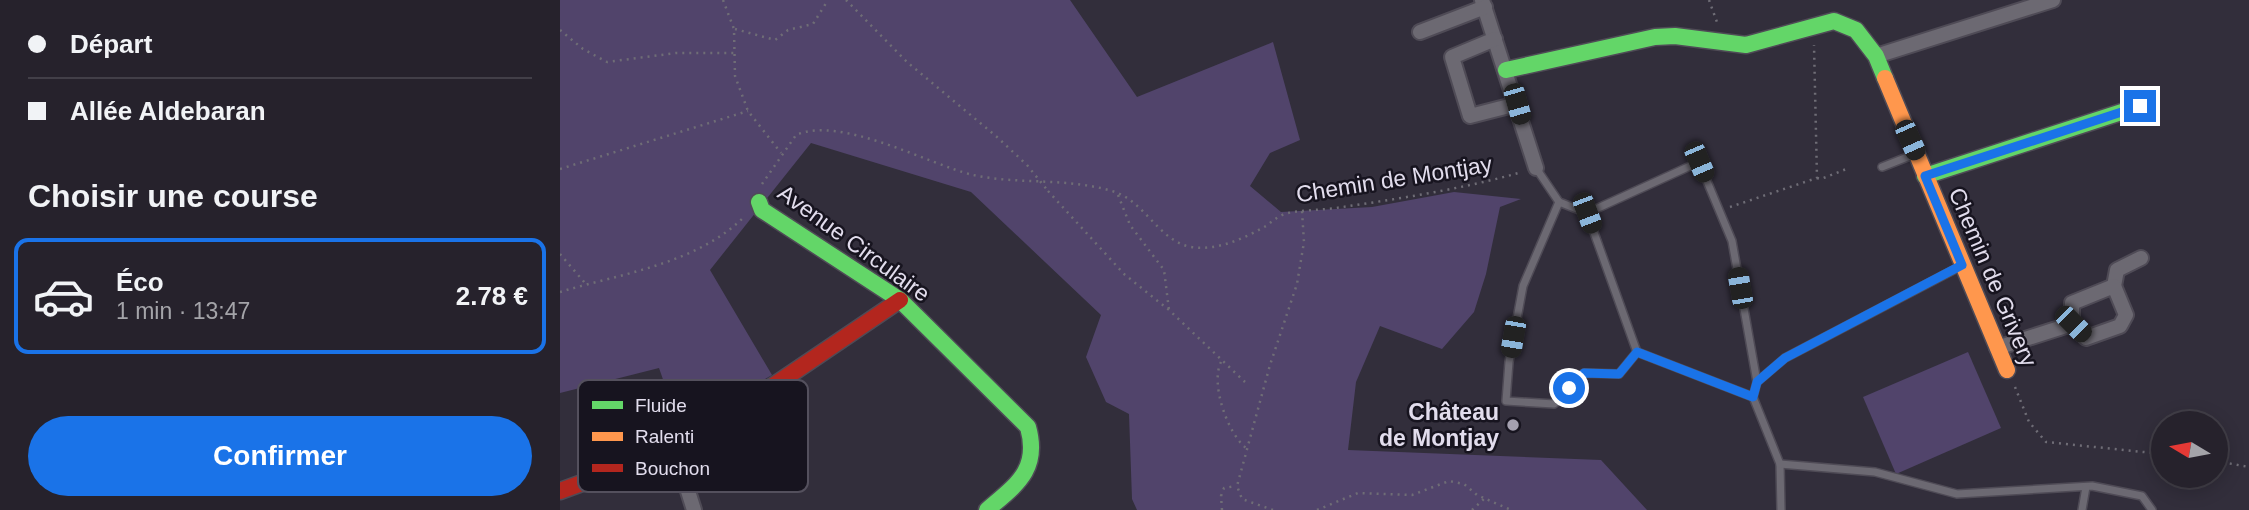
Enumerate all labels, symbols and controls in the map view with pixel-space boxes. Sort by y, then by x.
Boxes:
text: Départ [70,29,152,59]
car [1502,81,1533,127]
route end [2124,90,2156,122]
text: Allée Aldebaran [70,96,266,126]
car [1892,117,1929,163]
car [1682,139,1717,185]
street label: Chemin de Montjay [1294,151,1494,207]
text: Choisir une course [28,178,318,214]
street label: Avenue Circulaire [773,179,935,307]
street label: Chemin de Grivery [1944,184,2043,371]
car [1570,190,1605,236]
icon: car [32,265,95,328]
car [1727,265,1754,311]
text: Éco [116,267,164,297]
text: 2.78 € [456,281,528,311]
text: 1 min · 13:47 [116,298,250,324]
car [2051,302,2096,346]
car [1500,314,1527,360]
route start [1553,372,1585,404]
legend [578,380,808,492]
text: Fluide [635,395,687,416]
place label: Château de Montjay [1379,399,1499,451]
north arrow [2151,411,2228,488]
map controls [2151,411,2228,488]
button: Confirmer [28,416,532,496]
marker: Château de Montjay [1505,417,1521,433]
text: Ralenti [635,426,694,447]
text: Bouchon [635,458,710,479]

